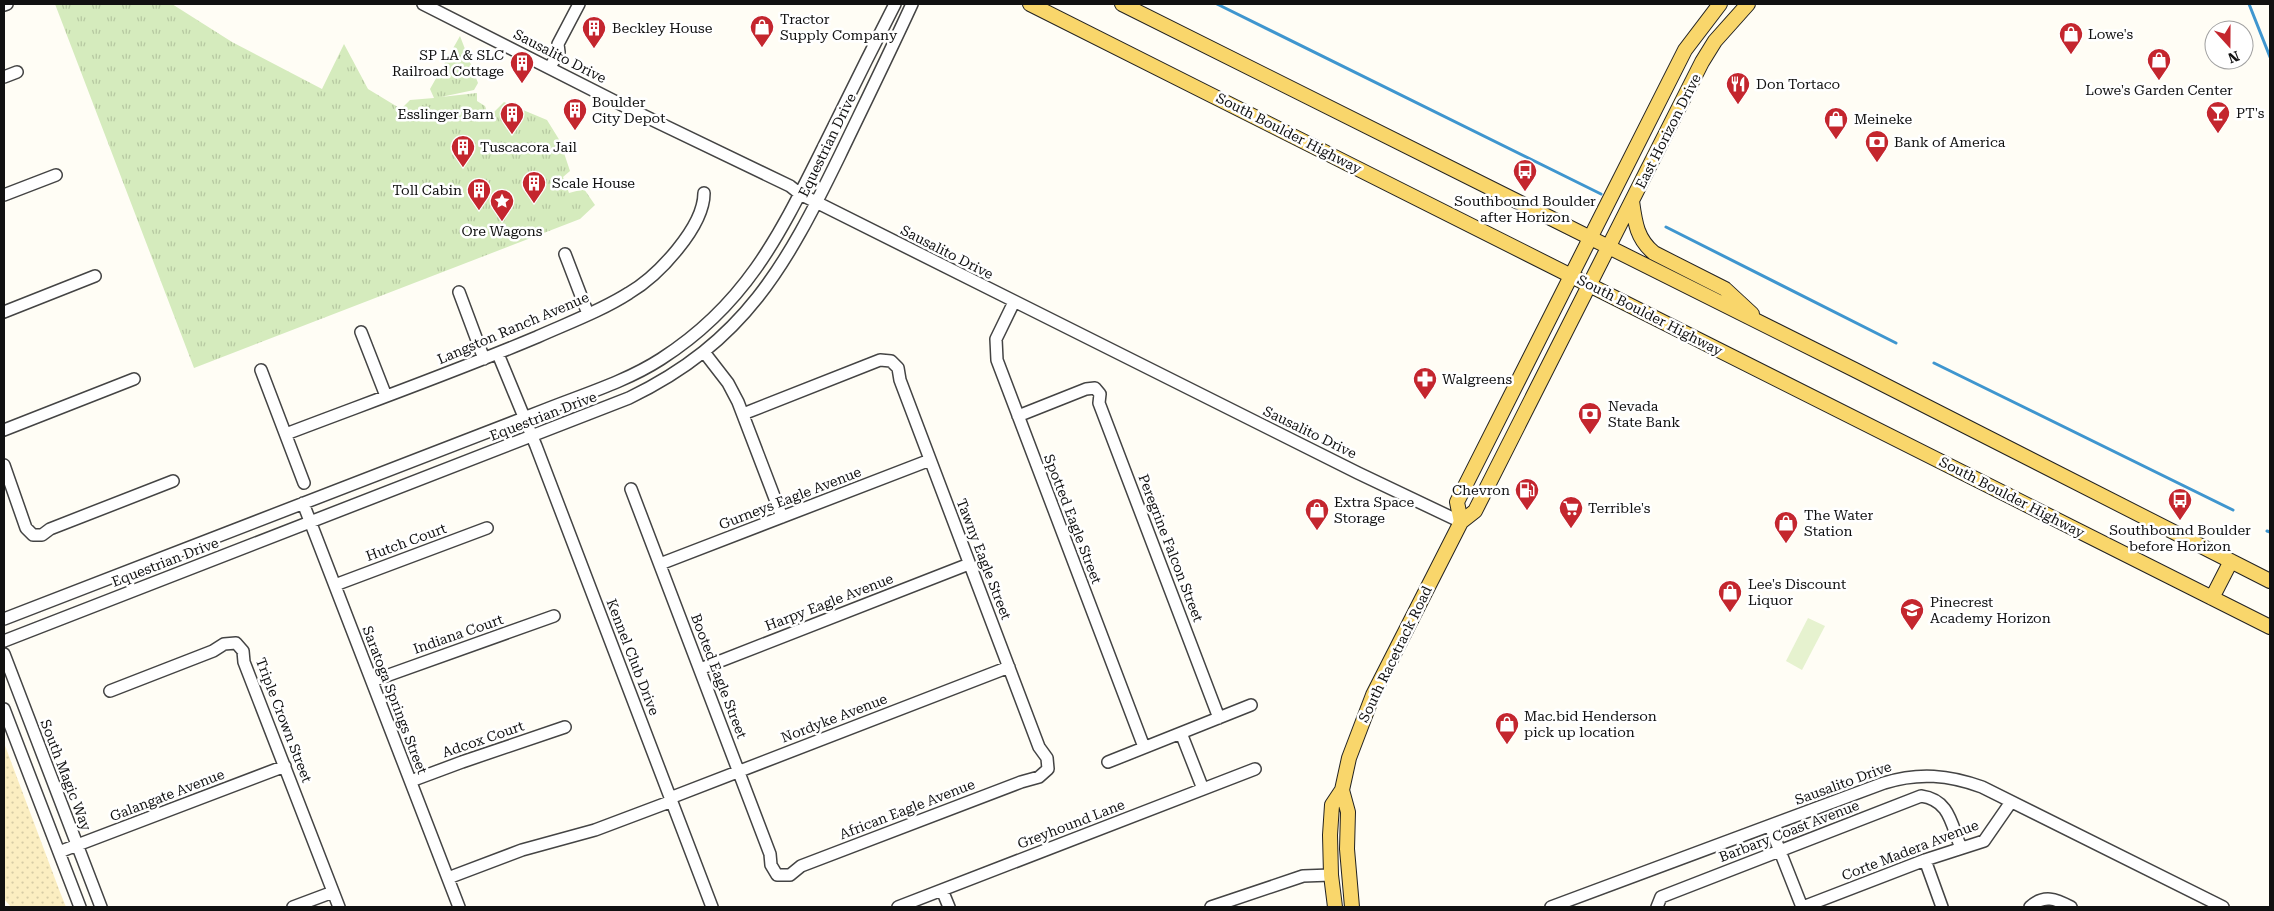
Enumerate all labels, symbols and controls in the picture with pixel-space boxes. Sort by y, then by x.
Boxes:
place label: Tractor Supply Company [780,11,898,43]
shop icon: Tractor Supply Company [749,14,775,48]
building icon: Beckley House [581,15,607,49]
place label: Beckley House [612,20,713,36]
north arrow [2204,20,2254,70]
shop icon: Lowe's [2058,21,2084,55]
street label: Sausalito Drive [511,26,609,86]
place label: Lowe's [2088,26,2134,42]
place label: SP LA & SLC Railroad Cottage [392,47,504,79]
shop icon: Lowe's Garden Center [2146,47,2172,81]
text: N [2226,48,2242,67]
building icon: SP LA & SLC Railroad Cottage [509,50,535,84]
street label: East Horizon Drive [1632,71,1704,191]
restaurant icon: Don Tortaco [1725,71,1751,105]
place label: Don Tortaco [1756,76,1840,92]
place label: Lowe's Garden Center [2085,82,2233,98]
street label: South Boulder Highway [1214,89,1365,177]
street label: Equestrian Drive [795,90,859,199]
place label: Boulder City Depot [592,94,665,126]
building icon: Boulder City Depot [562,97,588,131]
bar icon: PT's [2205,100,2231,134]
building icon: Esslinger Barn [499,101,525,135]
place label: PT's [2236,105,2265,121]
place label: Esslinger Barn [398,106,494,122]
shop icon: Meineke [1823,106,1849,140]
place label: Meineke [1854,111,1912,127]
bank icon: Bank of America [1864,129,1890,163]
building icon: Tuscacora Jail [450,134,476,168]
place label: Bank of America [1894,134,2006,150]
place label: Tuscacora Jail [480,139,578,155]
bus stop icon: Southbound Boulder after Horizon [1512,158,1538,192]
building icon: Scale House [521,170,547,204]
place label: Scale House [552,175,635,191]
building icon: Toll Cabin [466,177,492,211]
place label: Toll Cabin [393,182,462,198]
place icon: Ore Wagons [489,188,515,222]
place label: Southbound Boulder after Horizon [1454,193,1596,225]
street label: Sausalito Drive [898,222,996,282]
place label: Ore Wagons [461,223,543,239]
street label: South Boulder Highway [1575,271,1726,359]
street label: Langston Ranch Avenue [435,289,591,367]
pharmacy icon: Walgreens [1412,366,1438,400]
place label: Walgreens [1442,371,1513,387]
street label: Equestrian Drive [487,388,599,444]
place label: Nevada State Bank [1608,398,1680,430]
bank icon: Nevada State Bank [1577,401,1603,435]
street label: Sausalito Drive [1261,403,1360,462]
street label: Spotted Eagle Street [1041,452,1105,586]
street label: South Boulder Highway [1937,453,2088,541]
street label: Gurneys Eagle Avenue [717,463,864,533]
street label: Peregrine Falcon Street [1135,472,1207,624]
fuel station icon: Chevron [1514,477,1540,511]
place label: Chevron [1452,482,1510,498]
bus stop icon: Southbound Boulder before Horizon [2167,487,2193,521]
place label: Extra Space Storage [1334,494,1414,526]
supermarket icon: Terrible's [1558,495,1584,529]
street label: Tawny Eagle Street [954,496,1014,622]
shop icon: Extra Space Storage [1304,497,1330,531]
place label: Terrible's [1588,500,1651,516]
place label: The Water Station [1804,507,1873,539]
shop icon: The Water Station [1773,510,1799,544]
street label: Hutch Court [364,520,448,564]
place label: Southbound Boulder before Horizon [2109,522,2251,554]
street label: Equestrian Drive [109,534,221,590]
street label: Harpy Eagle Avenue [763,570,896,634]
place label: Lee's Discount Liquor [1748,576,1846,608]
shop icon: Lee's Discount Liquor [1717,579,1743,613]
street label: South Racetrack Road [1355,583,1435,725]
place label: Pinecrest Academy Horizon [1930,594,2051,626]
street label: Kennel Club Drive [603,597,663,718]
school or university icon: Pinecrest Academy Horizon [1899,597,1925,631]
street label: Indiana Court [411,611,505,657]
street label: Booted Eagle Street [688,611,750,741]
street label: Saratoga Springs Street [359,624,431,776]
street label: Triple Crown Street [253,655,315,785]
street label: Nordyke Avenue [779,690,890,746]
place label: Mac.bid Henderson pick up location [1524,708,1657,740]
shop icon: Mac.bid Henderson pick up location [1494,711,1520,745]
street label: South Magic Way [37,717,95,834]
street label: Adcox Court [440,718,526,760]
street label: Sausalito Drive [1792,758,1894,808]
street label: Galangate Avenue [107,766,227,824]
street label: African Eagle Avenue [837,776,977,842]
street label: Greyhound Lane [1015,796,1127,852]
street label: Barbary Coast Avenue [1717,797,1862,865]
street label: Corte Madera Avenue [1839,816,1981,883]

